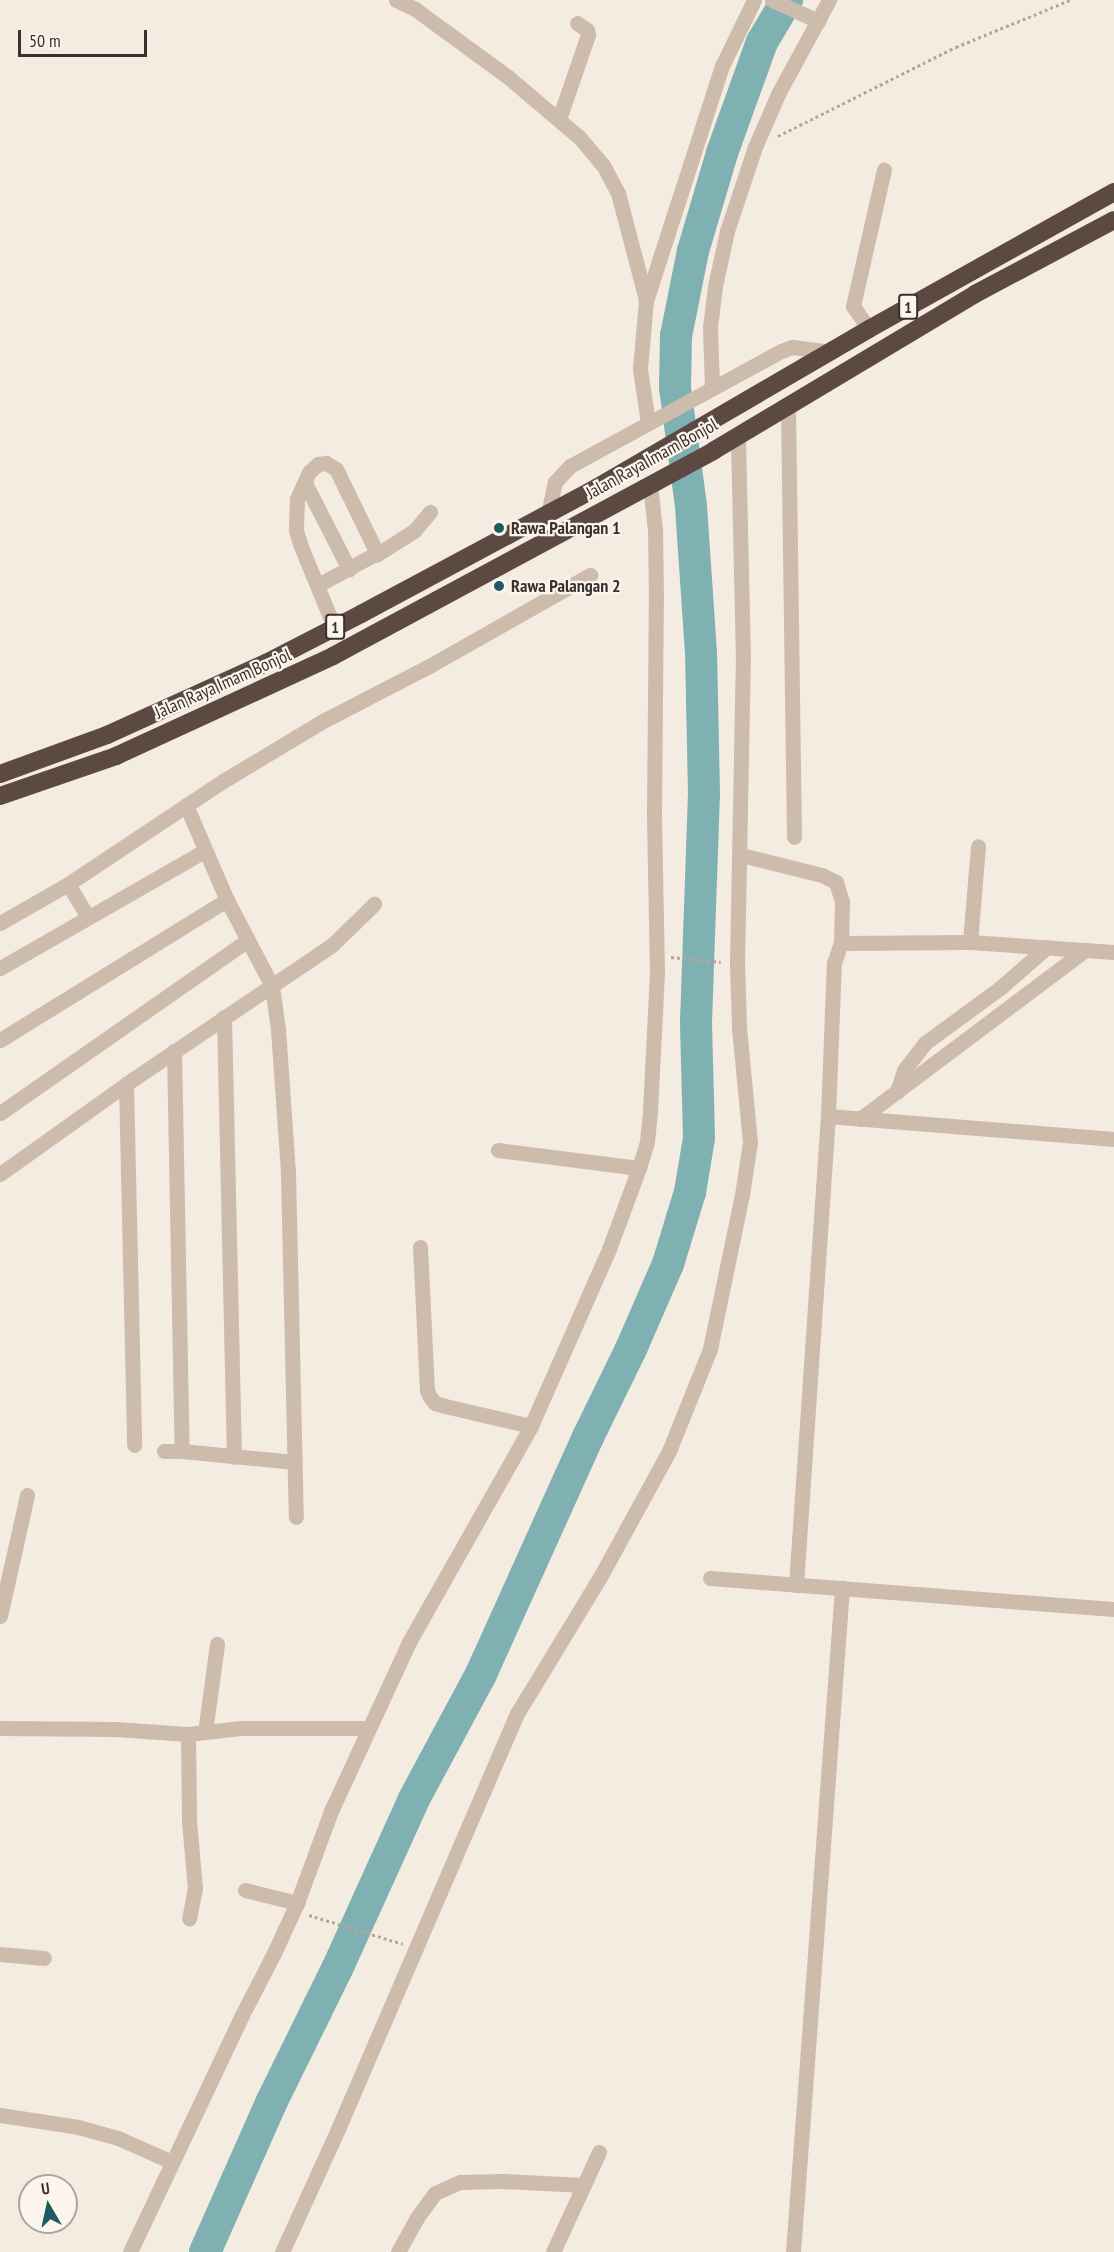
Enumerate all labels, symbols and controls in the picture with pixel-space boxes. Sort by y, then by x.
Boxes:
scale bar [21,18,150,56]
text: 50 m [29,29,61,52]
road number: 1 [898,294,918,320]
street label: Jalan Raya Imam Bonjol [583,414,721,504]
place label: Rawa Palangan 1 [511,517,621,539]
marker: Rawa Palangan 1 [492,521,506,535]
place label: Rawa Palangan 2 [511,575,621,597]
marker: Rawa Palangan 2 [492,579,506,593]
road number: 1 [324,614,346,640]
street label: Jalan Raya Imam Bonjol [152,644,294,724]
north arrow [18,2174,78,2234]
text: U [40,2178,51,2199]

